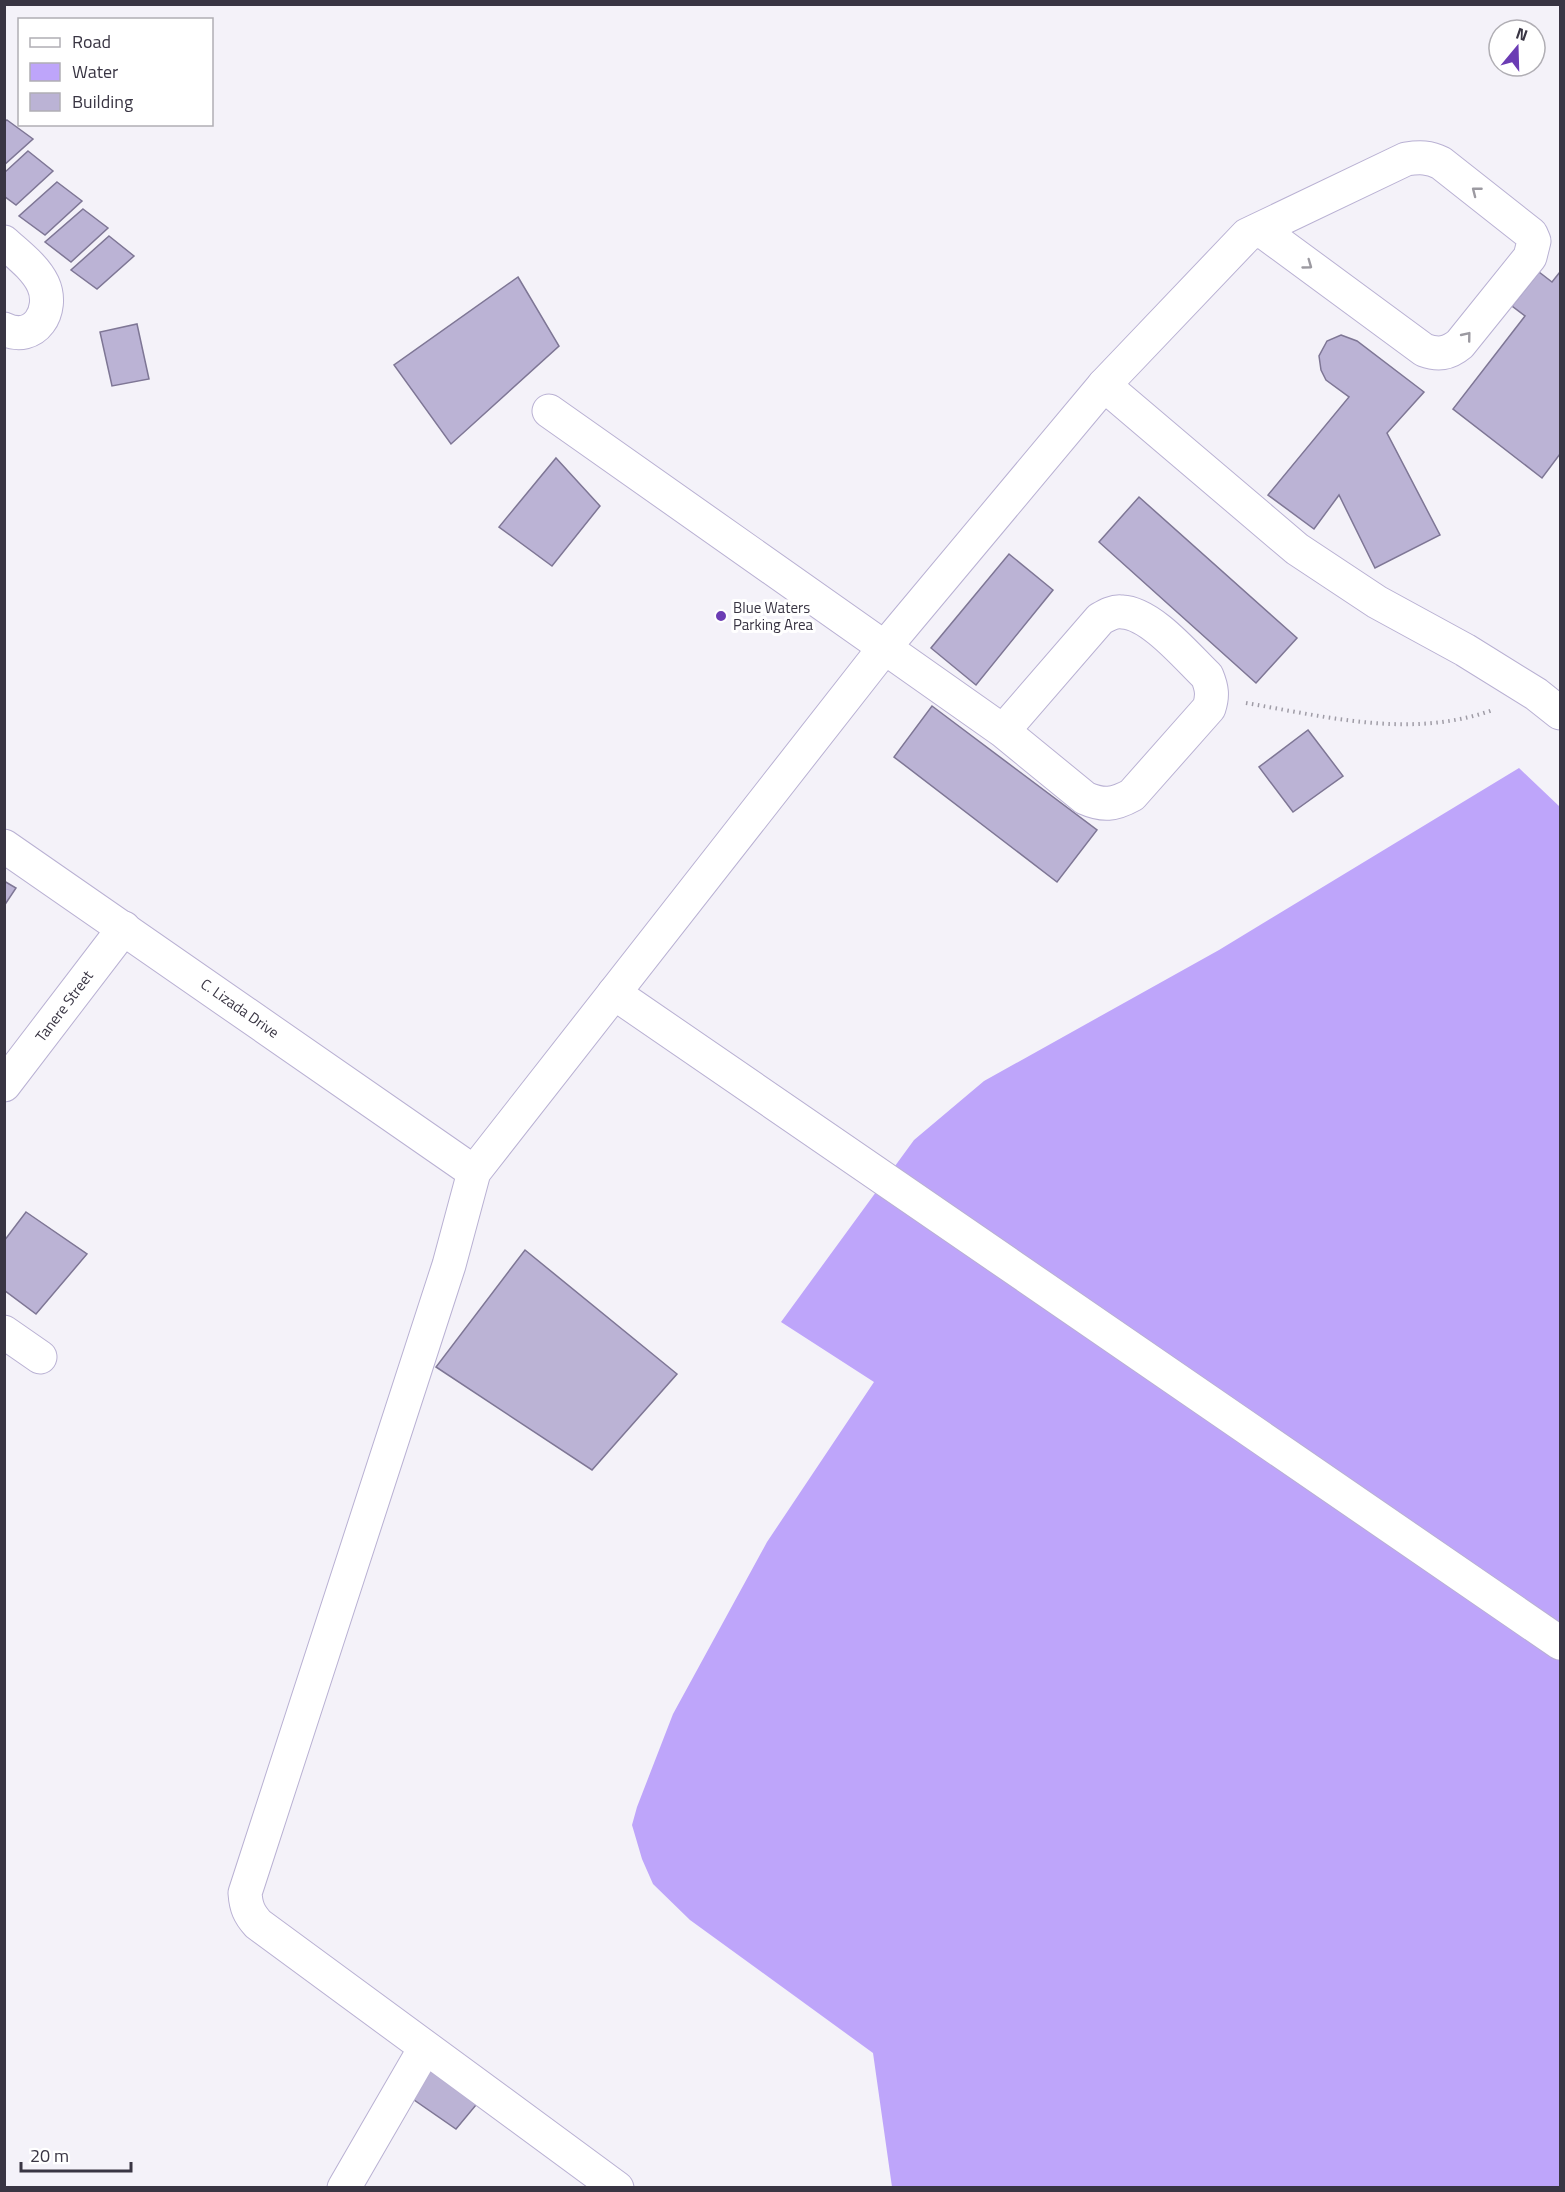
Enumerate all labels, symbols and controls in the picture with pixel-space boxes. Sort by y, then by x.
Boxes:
legend [18,18,213,126]
north arrow [1487,18,1547,78]
text: N [1513,21,1531,47]
text: Road [72,28,111,55]
text: Water [72,58,118,85]
text: Building [72,88,133,115]
one-way arrow [1472,187,1483,198]
one-way arrow [1301,257,1312,268]
one-way arrow [1460,331,1471,342]
place label: Blue Waters Parking Area [733,596,814,636]
marker: Blue Waters Parking Area [714,609,728,623]
street label: Tanere Street [29,965,99,1047]
street label: C. Lizada Drive [196,972,284,1044]
scale bar [21,2135,130,2173]
text: 20 m [30,2142,69,2169]

